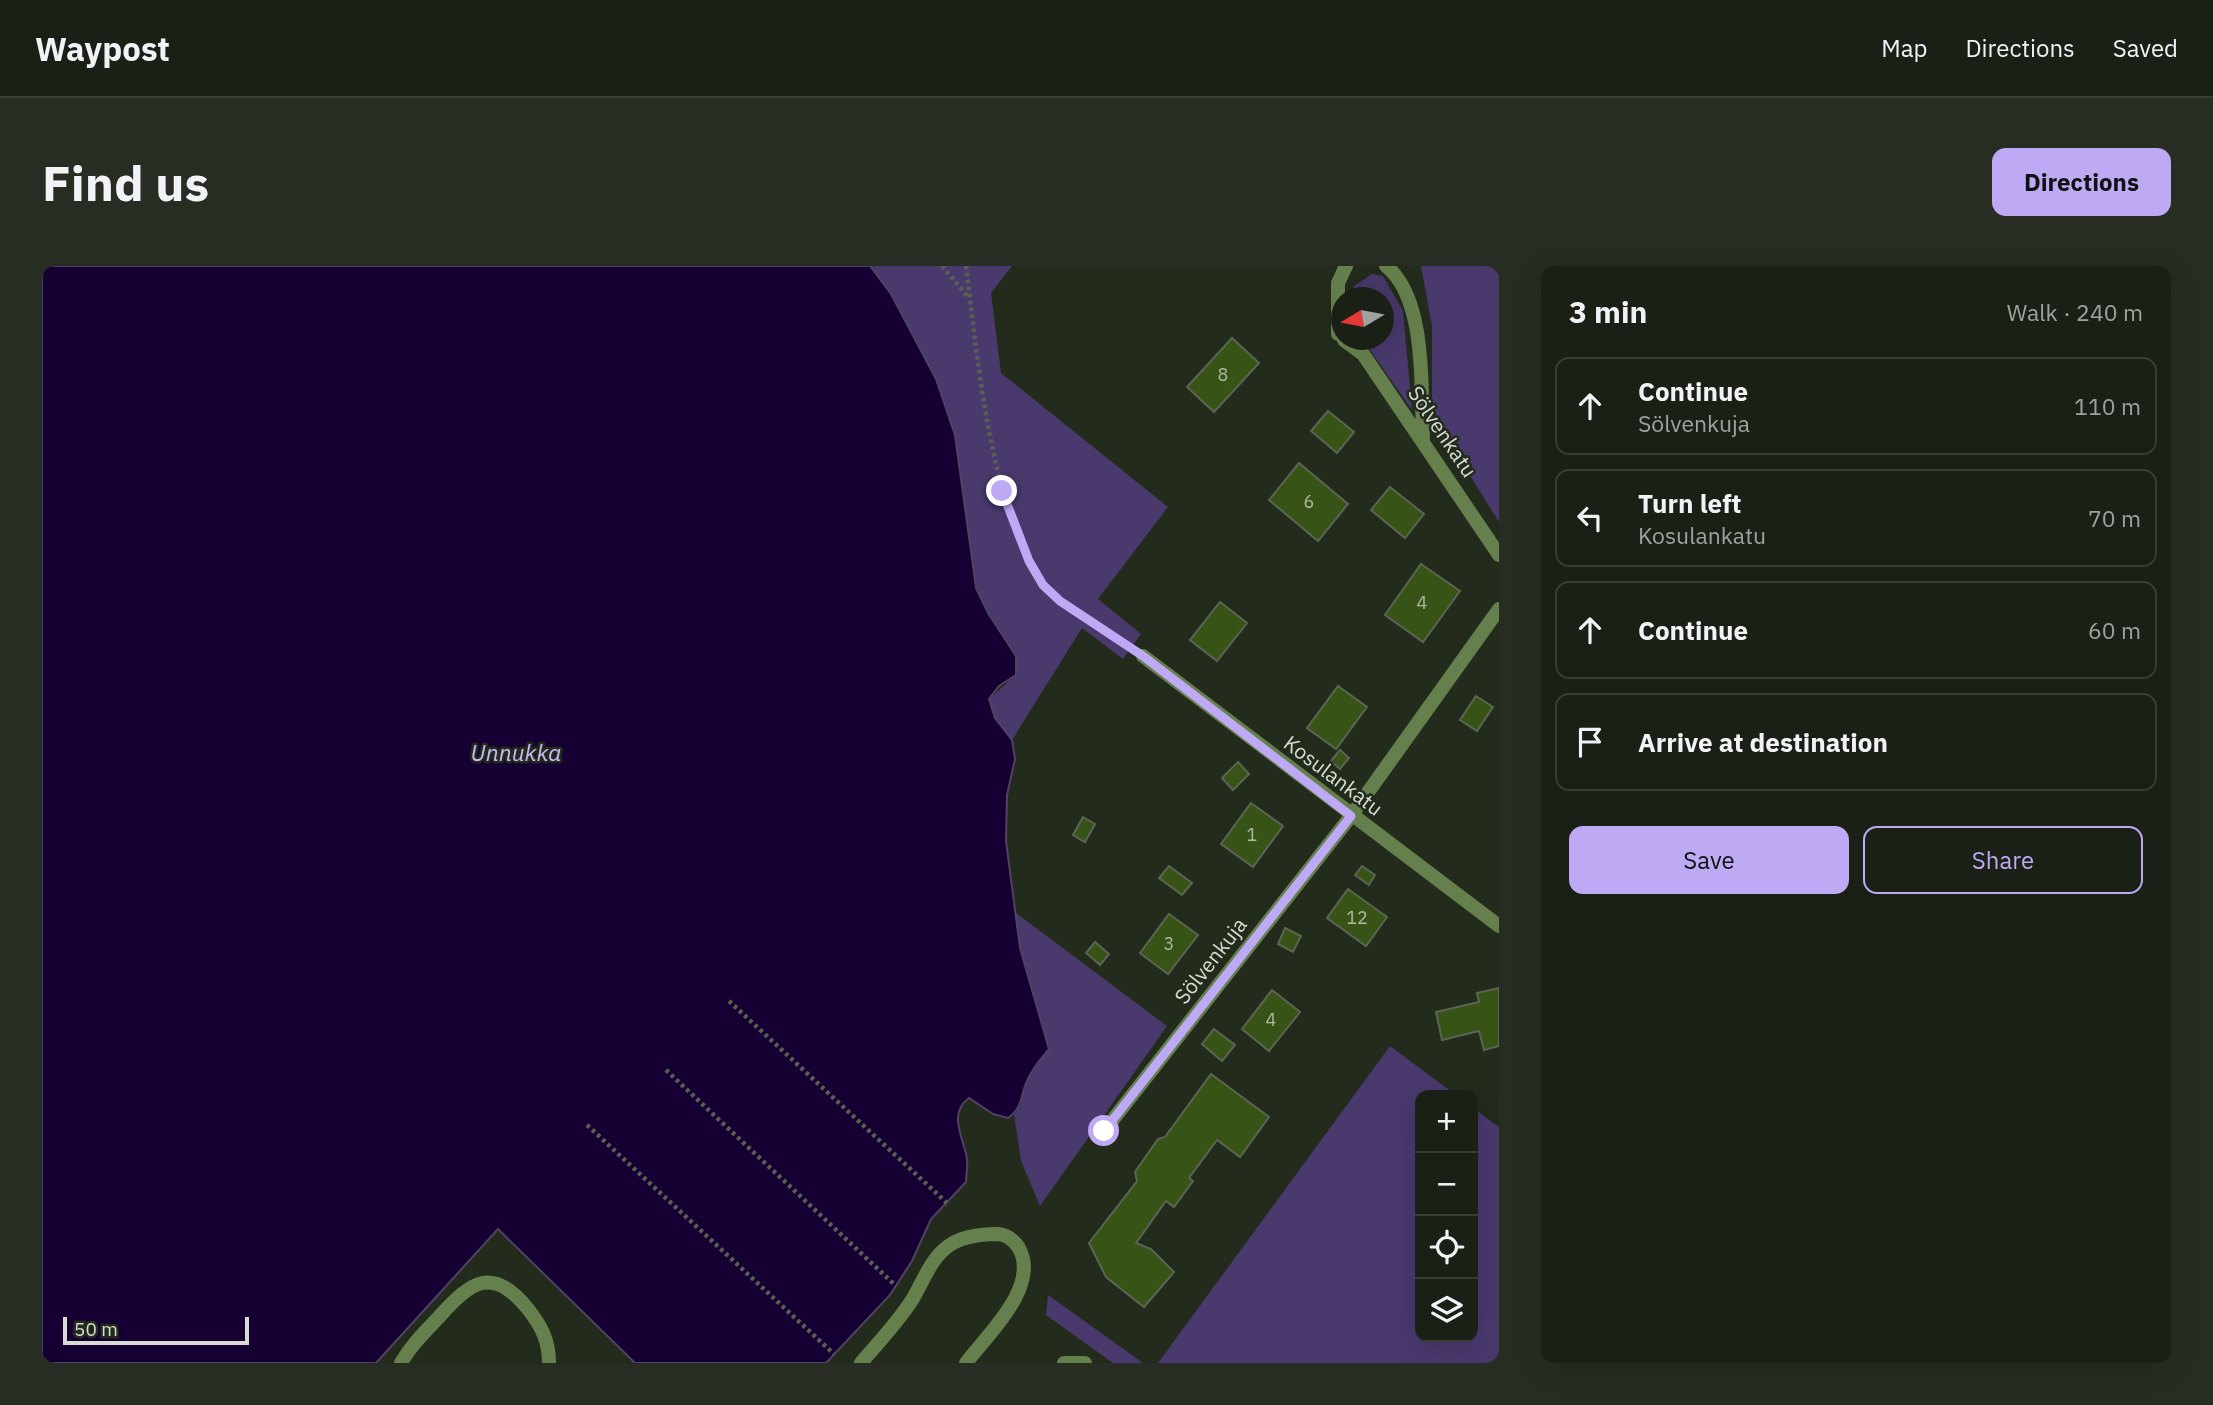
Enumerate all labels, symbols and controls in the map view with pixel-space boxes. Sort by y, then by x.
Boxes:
text: Waypost [35,27,170,70]
text: Map [1881,32,1927,64]
text: Directions [1965,32,2075,64]
text: Saved [2113,32,2178,64]
button: Directions [1992,148,2171,216]
text: Find us [42,151,209,214]
north arrow [1331,287,1394,350]
text: 3 min [1569,292,1647,331]
text: Walk · 240 m [2007,297,2143,327]
house number: 8 [1218,363,1228,386]
text: Continue [1638,374,1748,408]
street label: Sölvenkatu [1402,380,1484,483]
icon: ahead [1571,387,1609,425]
text: 110 m [2074,391,2141,421]
text: Sölvenkuja [1638,408,1750,438]
route end [986,475,1017,506]
text: Turn left [1638,486,1741,520]
house number: 6 [1304,490,1314,513]
icon: left [1571,499,1609,537]
text: 70 m [2088,503,2141,533]
text: Kosulankatu [1638,520,1766,550]
house number: 4 [1417,591,1428,614]
icon: ahead [1571,611,1609,649]
text: Continue [1638,613,1748,647]
text: 60 m [2088,615,2141,645]
icon: arrive [1571,723,1609,761]
text: Arrive at destination [1638,725,1888,759]
street label: Kosulankatu [1278,729,1389,822]
water label: Unnukka [471,737,561,767]
house number: 1 [1247,823,1257,846]
button: Save [1569,826,1849,894]
button: Share [1863,826,2143,894]
house number: 12 [1346,906,1368,929]
street label: Sölvenkuja [1168,911,1253,1009]
house number: 3 [1164,932,1174,955]
house number: 4 [1266,1008,1277,1031]
map controls [1415,1090,1478,1342]
button: + [1415,1090,1478,1153]
route start [1088,1115,1119,1146]
button: − [1415,1153,1478,1216]
button: locate [1415,1216,1478,1279]
button: layers [1415,1279,1478,1342]
scale bar [63,1314,248,1346]
text: 50 m [74,1317,118,1341]

